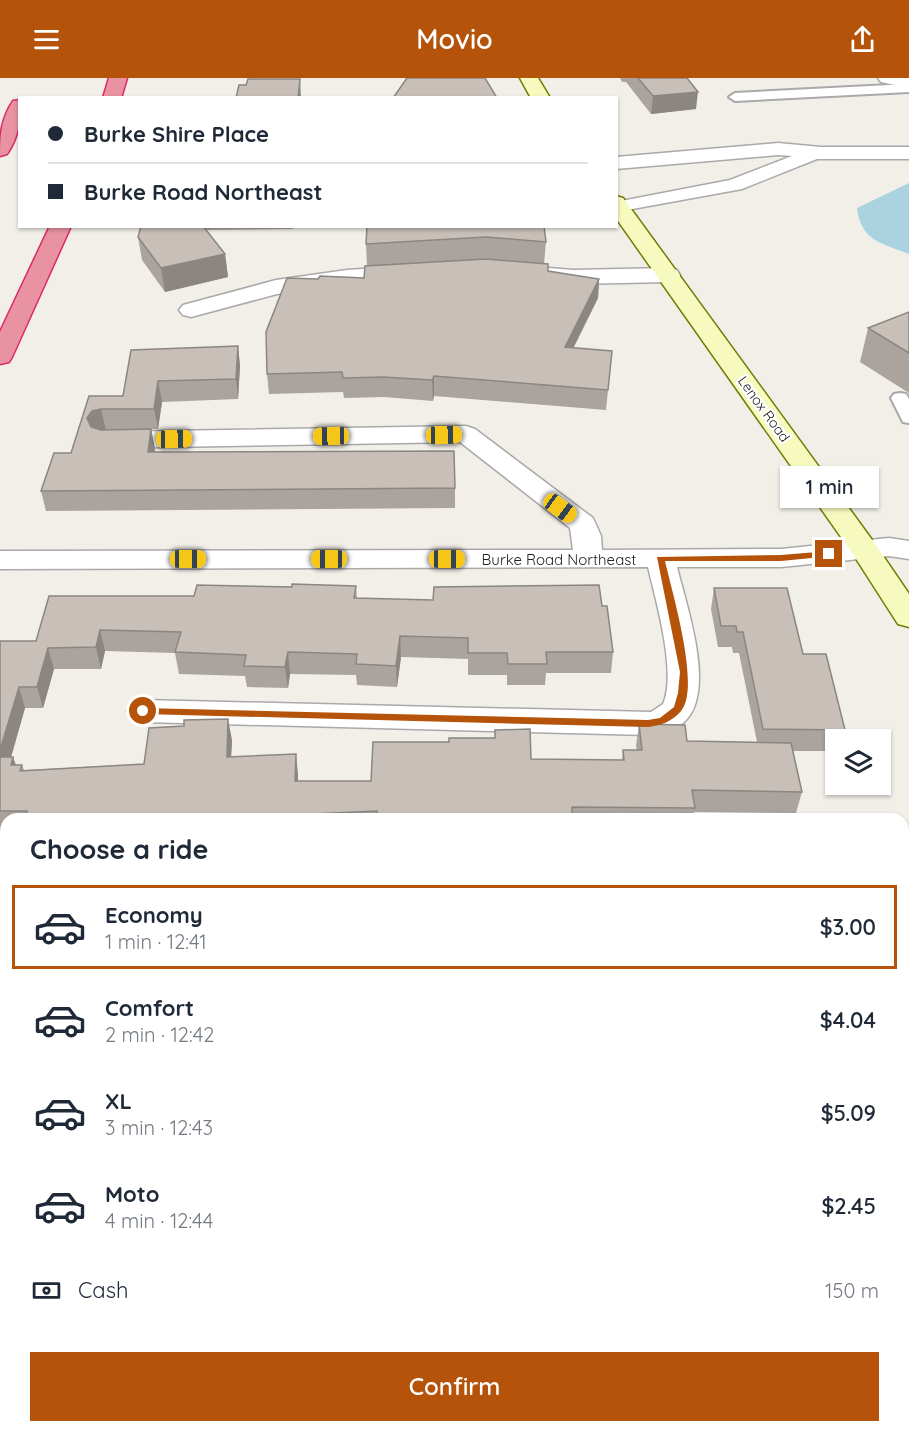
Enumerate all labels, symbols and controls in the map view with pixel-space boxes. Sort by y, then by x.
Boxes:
text: Movio [416,22,493,56]
icon: menu [30,23,63,56]
icon: share [846,23,879,56]
text: Burke Shire Place [84,120,269,148]
text: Burke Road Northeast [84,178,322,206]
street label: Lenox Road [734,373,794,445]
car [426,426,462,444]
car [313,427,349,445]
car [156,430,192,448]
callout: 1 min [780,467,878,509]
text: 1 min [806,474,853,499]
car [540,490,580,526]
route end [815,540,842,567]
car [170,550,206,568]
car [311,550,347,568]
car [429,550,465,568]
street label: Burke Road Northeast [482,550,636,569]
route start [129,697,156,724]
map controls [825,729,891,795]
button: layers [825,729,891,795]
text: Choose a ride [30,832,208,866]
icon: car [33,900,87,954]
text: Economy [105,901,203,929]
text: $3.00 [820,913,876,941]
text: 1 min · 12:41 [105,929,207,954]
icon: car [33,993,87,1047]
text: Comfort [105,994,194,1022]
text: $4.04 [820,1006,876,1034]
text: 2 min · 12:42 [105,1022,214,1047]
icon: car [33,1086,87,1140]
text: XL [105,1087,132,1115]
text: $5.09 [821,1099,876,1127]
text: 3 min · 12:43 [105,1115,213,1140]
icon: car [33,1179,87,1233]
text: Moto [105,1180,159,1208]
text: $2.45 [821,1192,876,1220]
text: 4 min · 12:44 [105,1208,213,1233]
icon: cash [30,1274,63,1307]
text: Cash [78,1276,129,1304]
text: 150 m [825,1278,879,1303]
button: Confirm [30,1352,879,1421]

